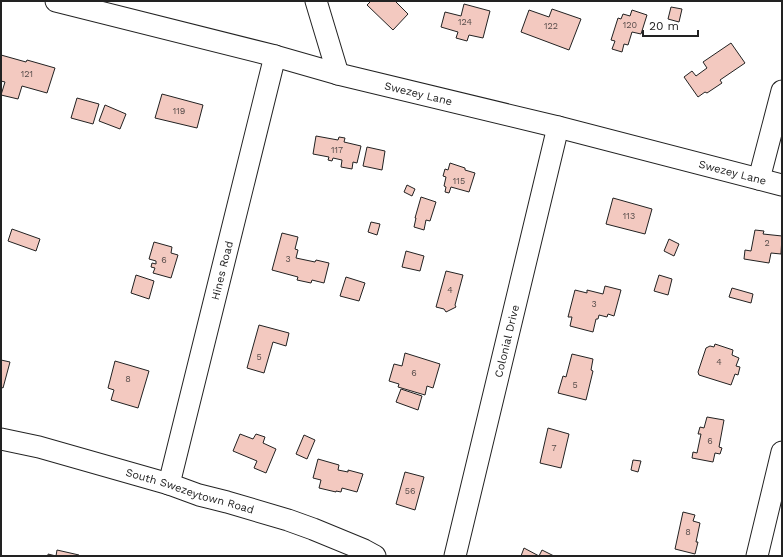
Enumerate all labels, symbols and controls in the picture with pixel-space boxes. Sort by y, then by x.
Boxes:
scale bar [643,12,698,38]
house number: 124 [458,17,472,27]
text: 20 m [649,19,679,33]
house number: 120 [623,20,638,30]
house number: 122 [544,21,558,31]
house number: 121 [21,69,33,79]
street label: Swezey Lane [383,79,454,108]
house number: 119 [173,106,185,116]
house number: 117 [331,145,343,155]
street label: Swezey Lane [697,158,768,188]
house number: 115 [453,176,465,186]
house number: 113 [623,211,635,221]
house number: 2 [764,238,770,248]
street label: Hines Road [209,240,236,302]
house number: 3 [285,254,291,264]
house number: 6 [161,255,167,265]
house number: 4 [447,285,453,295]
house number: 3 [591,299,597,309]
street label: Colonial Drive [492,304,522,379]
house number: 5 [256,352,262,362]
house number: 4 [716,357,722,367]
house number: 6 [411,368,417,378]
house number: 8 [125,374,131,384]
house number: 5 [572,380,578,390]
house number: 6 [707,436,713,446]
house number: 7 [551,443,557,453]
street label: South Swezeytown Road [124,466,255,517]
house number: 56 [405,486,415,496]
house number: 8 [685,527,691,537]

